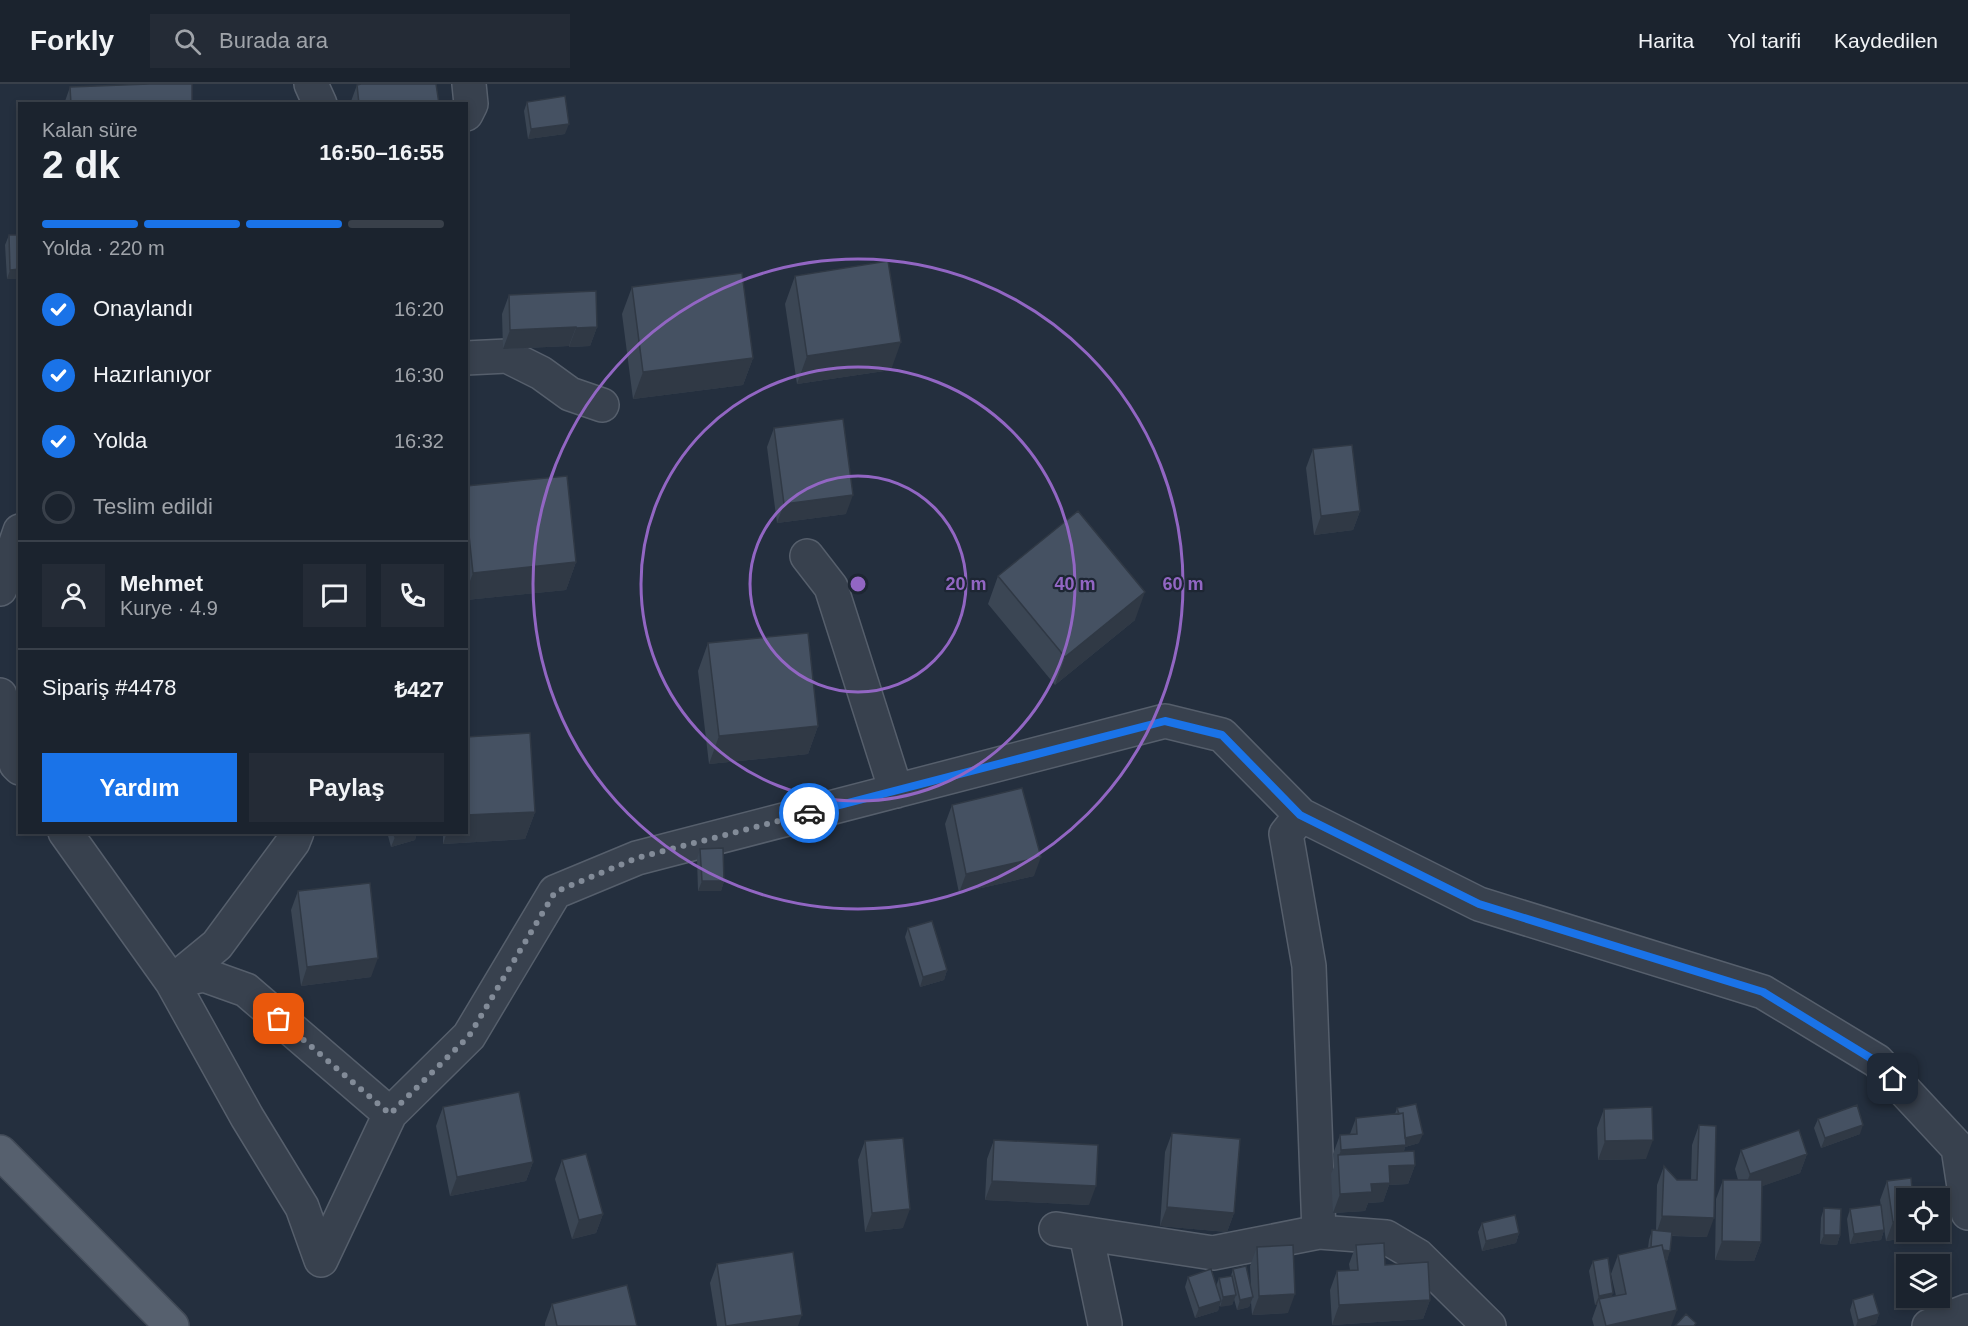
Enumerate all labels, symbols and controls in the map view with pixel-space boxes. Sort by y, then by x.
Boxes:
search box [150,14,570,68]
text: Forkly [30,25,114,56]
icon: search [171,25,204,58]
text: Burada ara [219,28,328,53]
text: Harita [1638,29,1694,52]
text: Yol tarifi [1727,29,1801,52]
text: Kaydedilen [1834,29,1938,52]
text: Kalan süre [42,119,138,141]
text: 16:50–16:55 [319,140,444,165]
text: 2 dk [42,143,120,186]
text: Yolda · 220 m [42,237,165,259]
icon: check [42,293,75,326]
text: Onaylandı [93,296,193,321]
text: 16:20 [394,298,444,320]
icon: check [42,359,75,392]
text: Hazırlanıyor [93,362,212,387]
text: 16:30 [394,364,444,386]
icon: check [42,425,75,458]
text: Yolda [93,428,147,453]
text: 16:32 [394,430,444,452]
text: Teslim edildi [93,494,213,519]
button: person [42,564,105,627]
button: chat [303,564,366,627]
button: phone [381,564,444,627]
text: Mehmet [120,571,203,596]
centre of rings [848,574,868,594]
text: 20 m [945,574,987,594]
text: 40 m [1054,574,1096,594]
text: 60 m [1162,574,1204,594]
text: Kurye · 4.9 [120,597,218,619]
text: Sipariş #4478 [42,675,177,700]
text: ₺427 [395,677,444,702]
button: Yardım [42,753,237,822]
button: Paylaş [249,753,444,822]
courier [779,783,839,843]
icon: car [793,797,826,830]
pin [253,993,304,1044]
icon: bag [262,1002,295,1035]
pin [1867,1053,1918,1104]
icon: home [1876,1062,1909,1095]
map controls [1896,1188,1950,1308]
button: locate [1896,1188,1950,1242]
button: layers [1896,1254,1950,1308]

